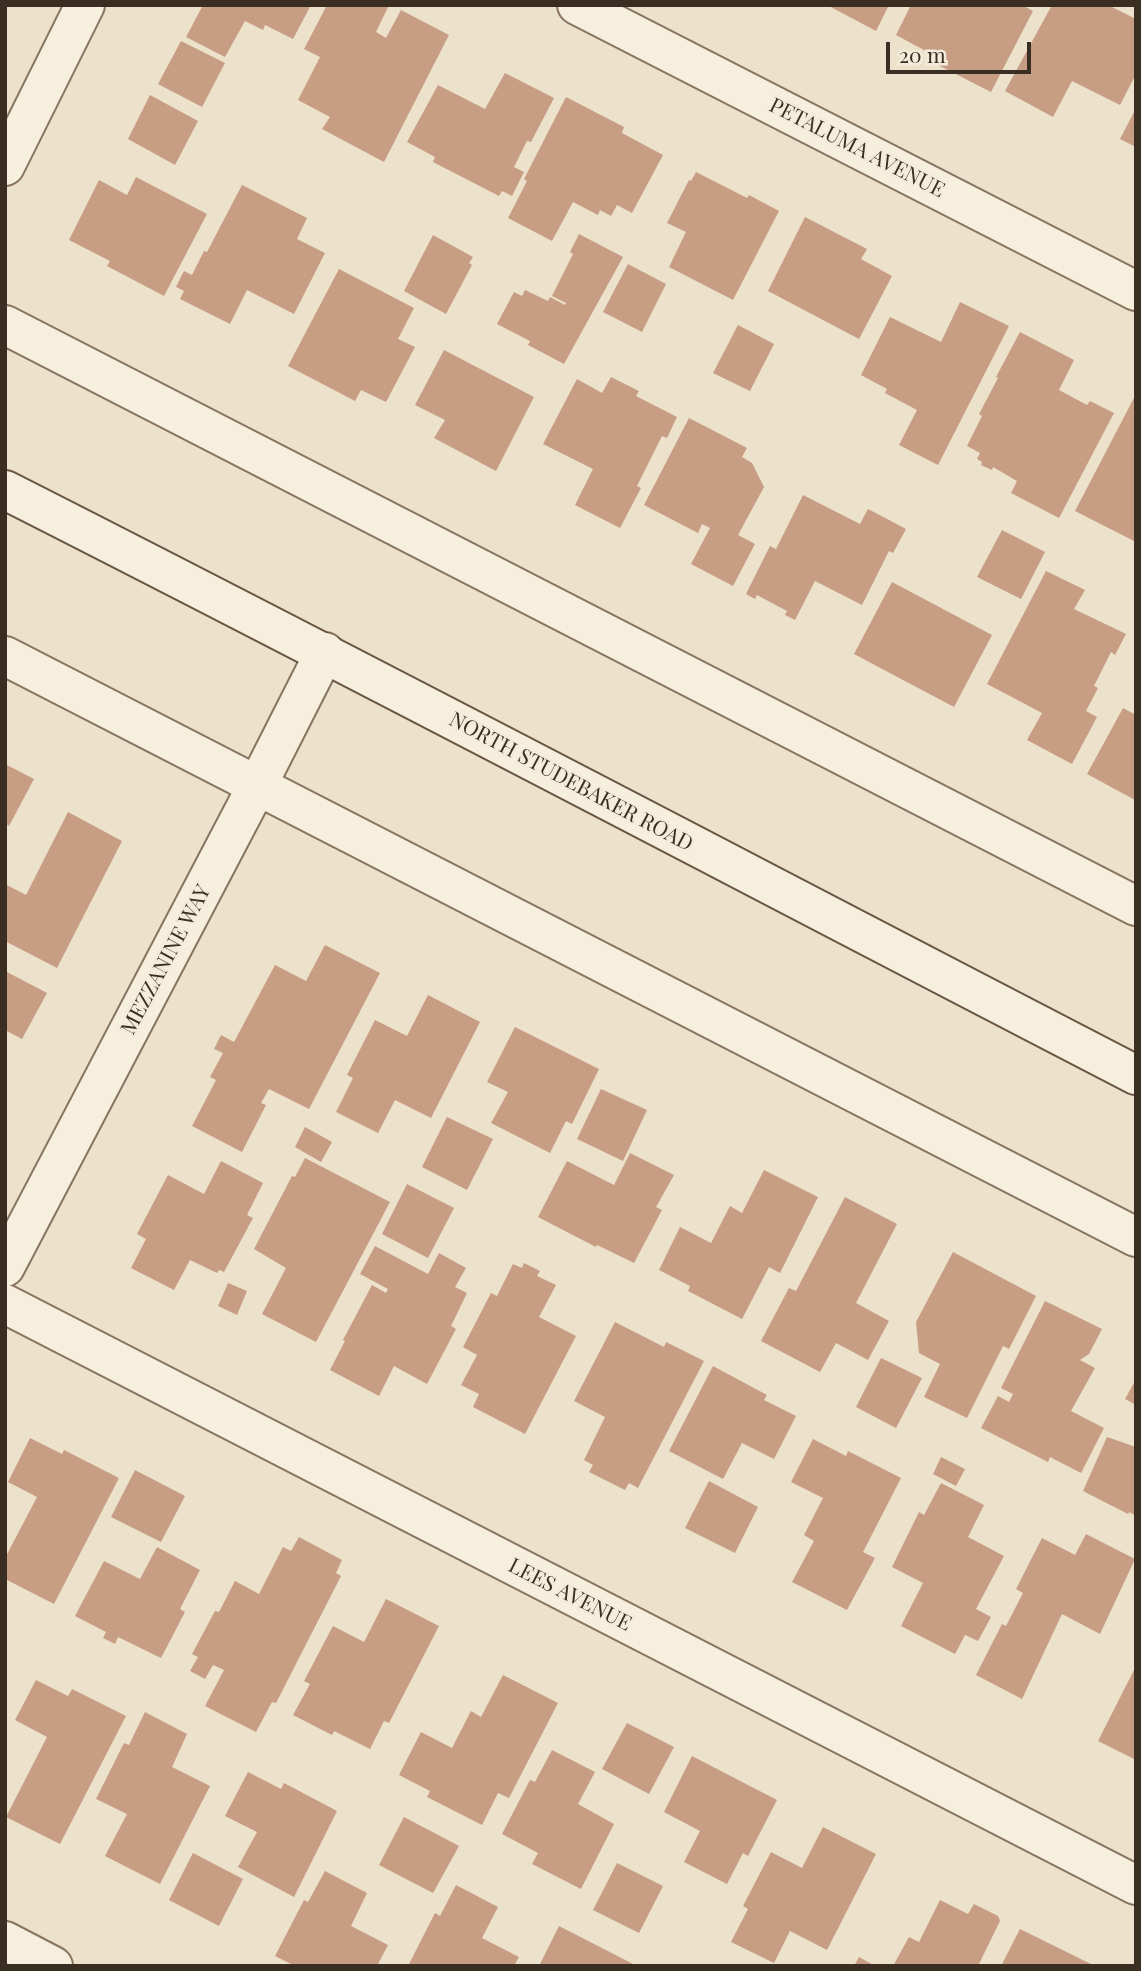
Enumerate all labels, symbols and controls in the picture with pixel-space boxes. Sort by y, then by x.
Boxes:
scale bar [889,28,1034,72]
text: 20 m [899,40,946,68]
street label: PETALUMA AVENUE [765,93,949,203]
street label: NORTH STUDEBAKER ROAD [445,707,697,857]
street label: MEZZANINE WAY [116,881,216,1039]
street label: LEES AVENUE [504,1553,636,1637]

